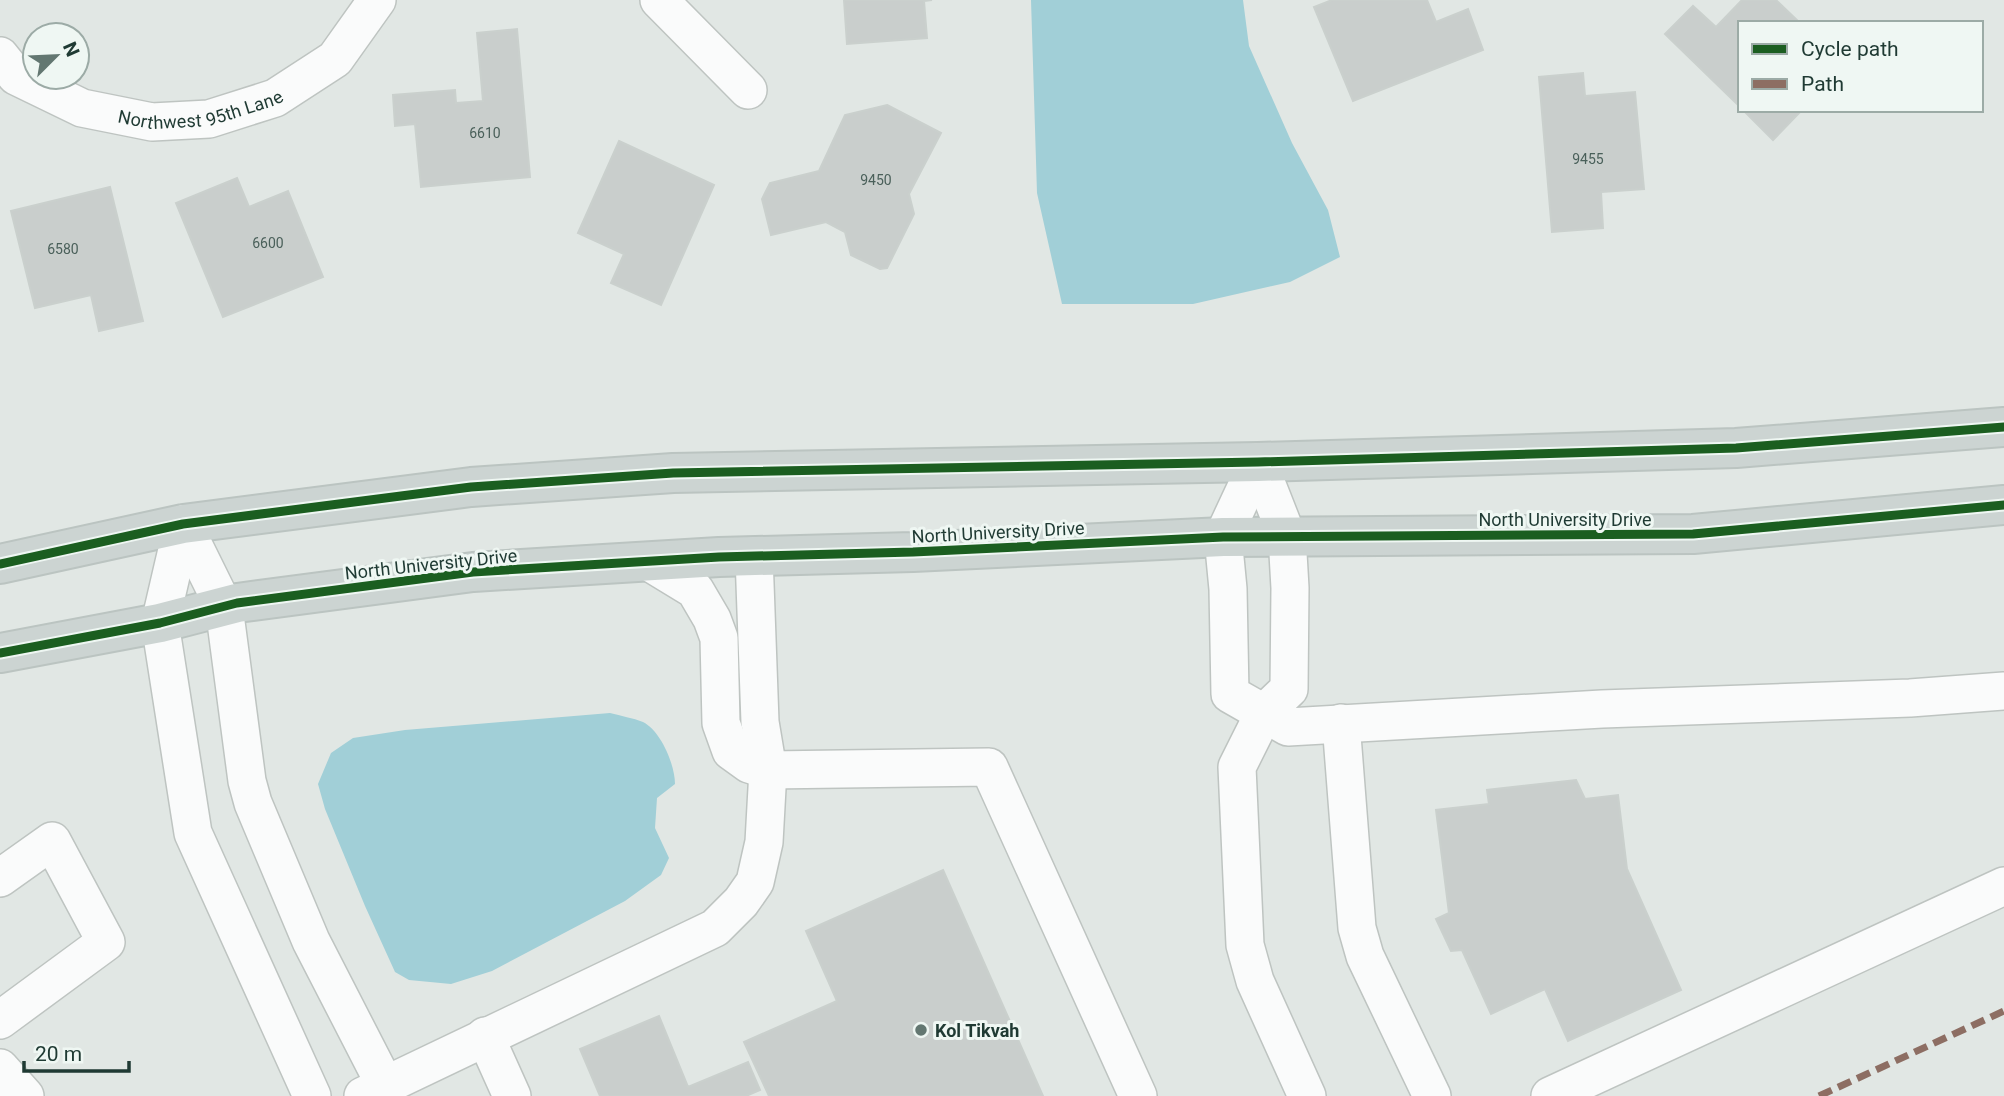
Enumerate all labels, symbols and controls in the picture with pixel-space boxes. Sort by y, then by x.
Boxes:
north arrow [21,21,91,91]
legend [1738,21,1983,112]
text: Cycle path [1801,37,1899,61]
text: N [58,38,84,60]
text: Path [1801,72,1844,96]
street label: Northwest 95th Lane [116,85,287,133]
house number: 6610 [469,125,501,141]
house number: 9455 [1572,151,1604,167]
house number: 9450 [860,172,892,188]
house number: 6600 [252,235,284,251]
house number: 6580 [47,241,79,257]
street label: North University Drive [1478,509,1652,530]
street label: North University Drive [911,517,1085,547]
street label: North University Drive [344,545,518,583]
place label: Kol Tikvah [935,1020,1019,1041]
marker: Kol Tikvah [913,1022,929,1038]
scale bar [24,1030,130,1074]
text: 20 m [35,1042,82,1066]

